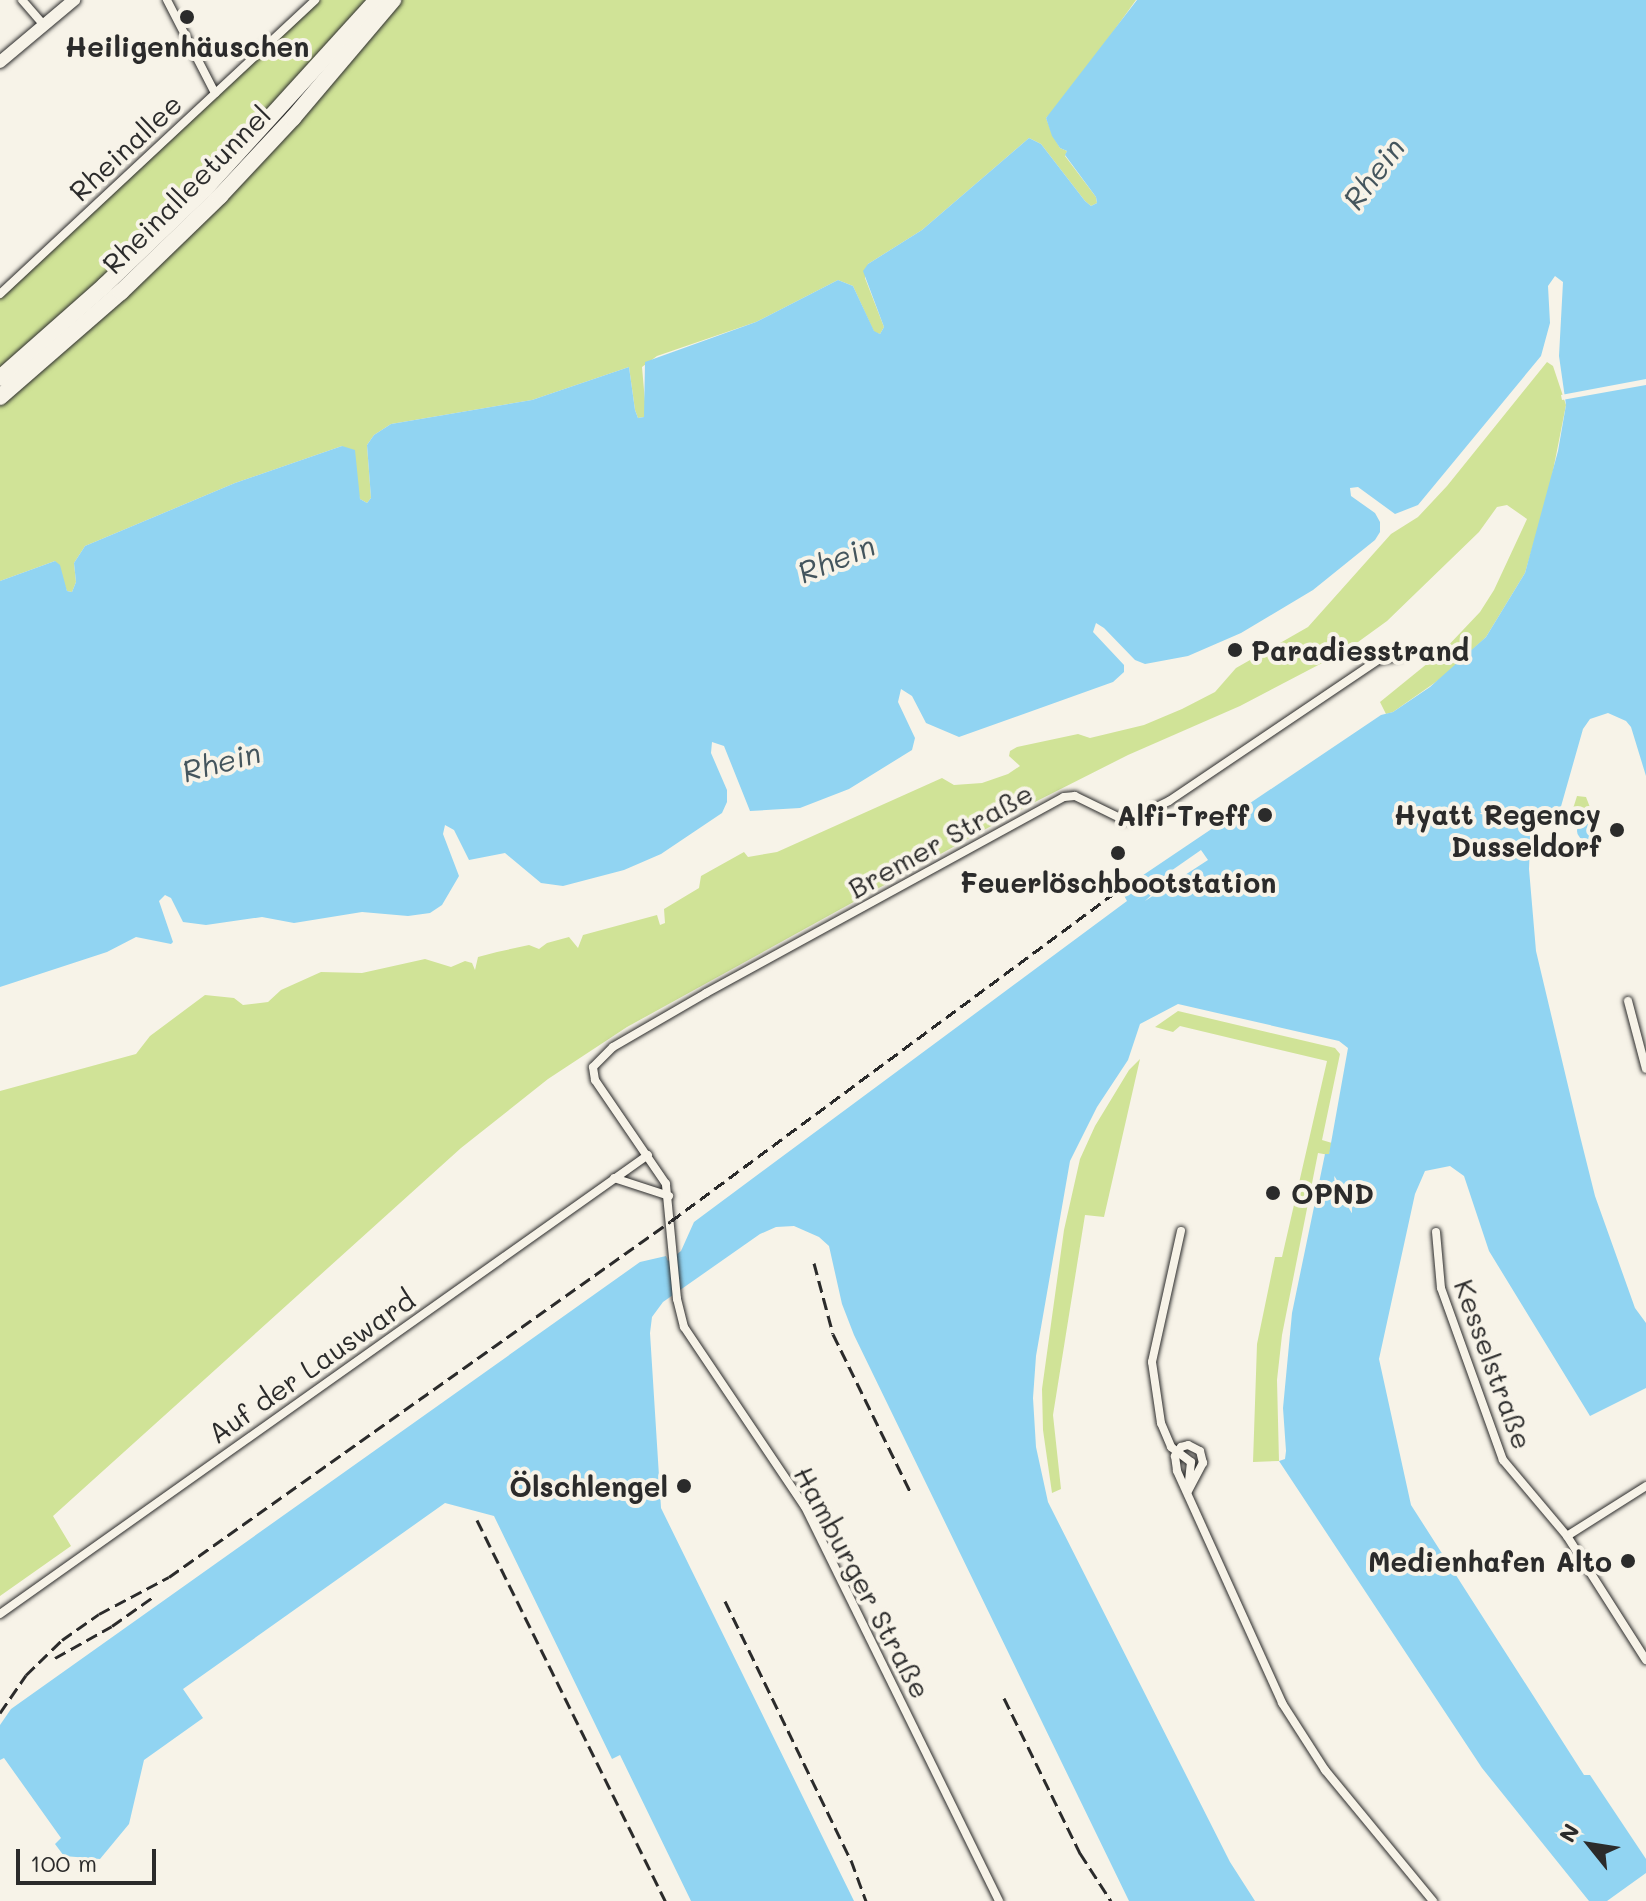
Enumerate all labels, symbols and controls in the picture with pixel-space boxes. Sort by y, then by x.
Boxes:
marker: Heiligenhäuschen [178,8,196,26]
place label: Heiligenhäuschen [65,29,309,63]
street label: Rheinallee [62,87,188,207]
street label: Rheinalleetunnel [95,98,277,280]
water label: Rhein [1334,130,1412,216]
water label: Rhein [792,526,880,590]
place label: Paradiesstrand [1251,633,1469,667]
marker: Paradiesstrand [1226,641,1244,659]
water label: Rhein [177,733,265,789]
street label: Bremer Straße [842,775,1038,905]
place label: Hyatt Regency Dusseldorf [1394,797,1601,863]
place label: Alfi-Treff [1117,798,1249,832]
marker: Alfi-Treff [1256,806,1274,824]
marker: Hyatt Regency Dusseldorf [1608,821,1626,839]
marker: Feuerlöschbootstation [1109,844,1127,862]
place label: Feuerlöschbootstation [960,865,1276,899]
place label: OPND [1291,1176,1374,1210]
marker: OPND [1262,1182,1284,1204]
street label: Kesselstraße [1448,1274,1540,1454]
street label: Auf der Lausward [201,1282,421,1450]
street label: Hamburger Straße [788,1460,938,1704]
place label: Ölschlengel [509,1469,668,1503]
marker: Ölschlengel [675,1477,693,1495]
place label: Medienhafen Alto [1368,1544,1612,1578]
marker: Medienhafen Alto [1619,1552,1637,1570]
north arrow [1550,1805,1630,1885]
text: N [1552,1818,1586,1847]
scale bar [20,1833,160,1883]
text: 100 m [30,1847,97,1878]

